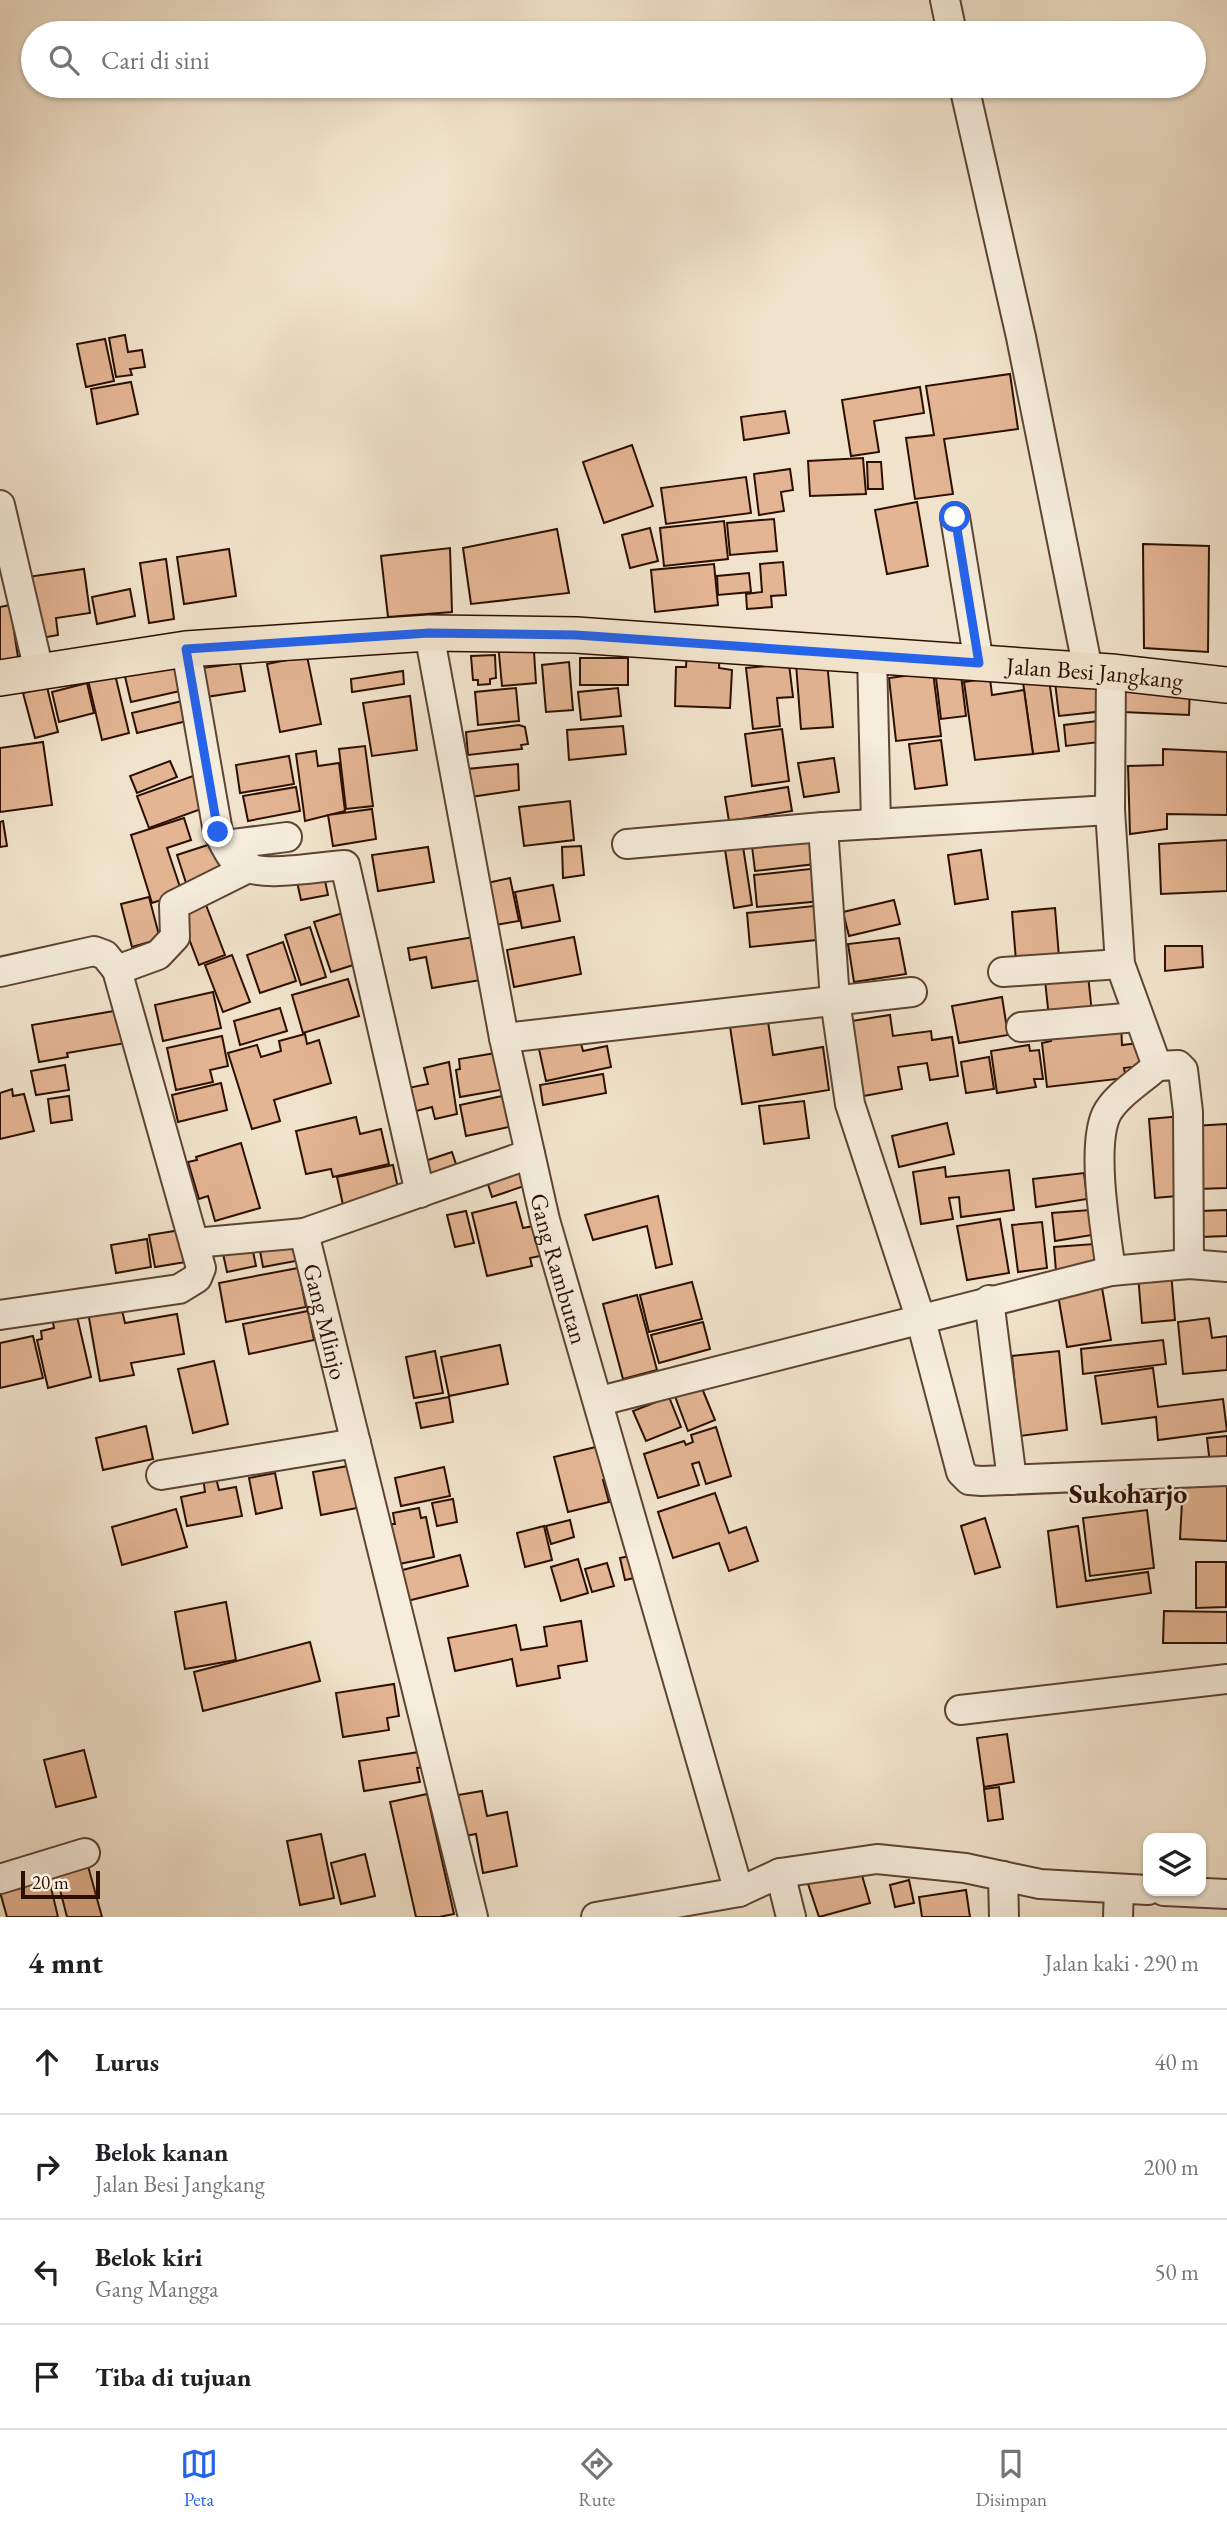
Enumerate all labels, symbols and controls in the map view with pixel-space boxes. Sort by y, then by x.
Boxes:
search box [21,21,1206,98]
icon: search [45,41,83,79]
text: Cari di sini [101,43,210,77]
route start [939,501,970,532]
street label: Jalan Besi Jangkang [1003,649,1185,696]
route end [202,816,233,847]
street label: Gang Rambutan [524,1190,596,1348]
street label: Gang Mlinjo [297,1260,355,1383]
district label: Sukoharjo [1069,1475,1187,1511]
map controls [1143,1833,1206,1896]
button: layers [1143,1833,1206,1896]
scale bar [21,1868,100,1900]
text: 20 m [32,1870,69,1895]
text: 4 mnt [28,1943,103,1982]
text: Jalan kaki · 290 m [1045,1948,1199,1978]
icon: ahead [28,2043,66,2081]
text: Lurus [95,2045,159,2079]
text: 40 m [1154,2047,1199,2077]
text: Belok kanan [95,2135,229,2169]
icon: right [28,2148,66,2186]
text: 200 m [1143,2152,1199,2182]
text: Jalan Besi Jangkang [95,2169,265,2199]
text: Belok kiri [95,2240,202,2274]
icon: left [28,2253,66,2291]
text: 50 m [1154,2257,1199,2287]
text: Gang Mangga [95,2274,218,2304]
icon: arrive [28,2358,66,2396]
text: Tiba di tujuan [95,2360,251,2394]
tab: Peta [180,2445,218,2512]
tab: Rute [578,2445,616,2512]
tab: Disimpan [975,2445,1047,2512]

